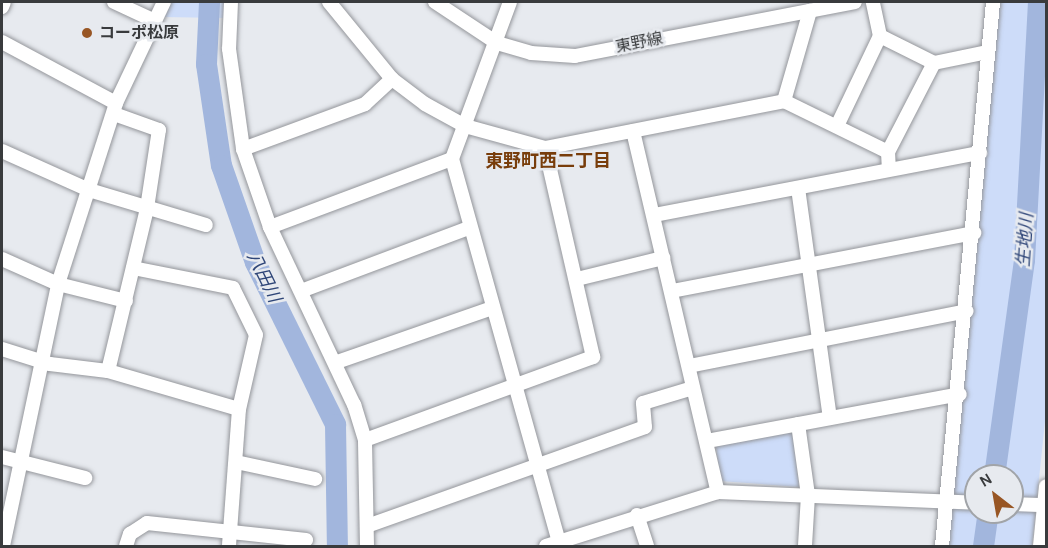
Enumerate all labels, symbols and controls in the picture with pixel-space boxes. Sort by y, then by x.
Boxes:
place label: コーポ松原 [99,23,179,43]
marker: コーポ松原 [80,26,94,40]
street label: 東野線 [614,29,664,57]
district label: 東野町西二丁目 [485,150,611,172]
water label: 生地川 [1012,212,1038,268]
water label: 八田川 [242,248,286,306]
north arrow [964,464,1024,524]
text: N [976,469,995,491]

